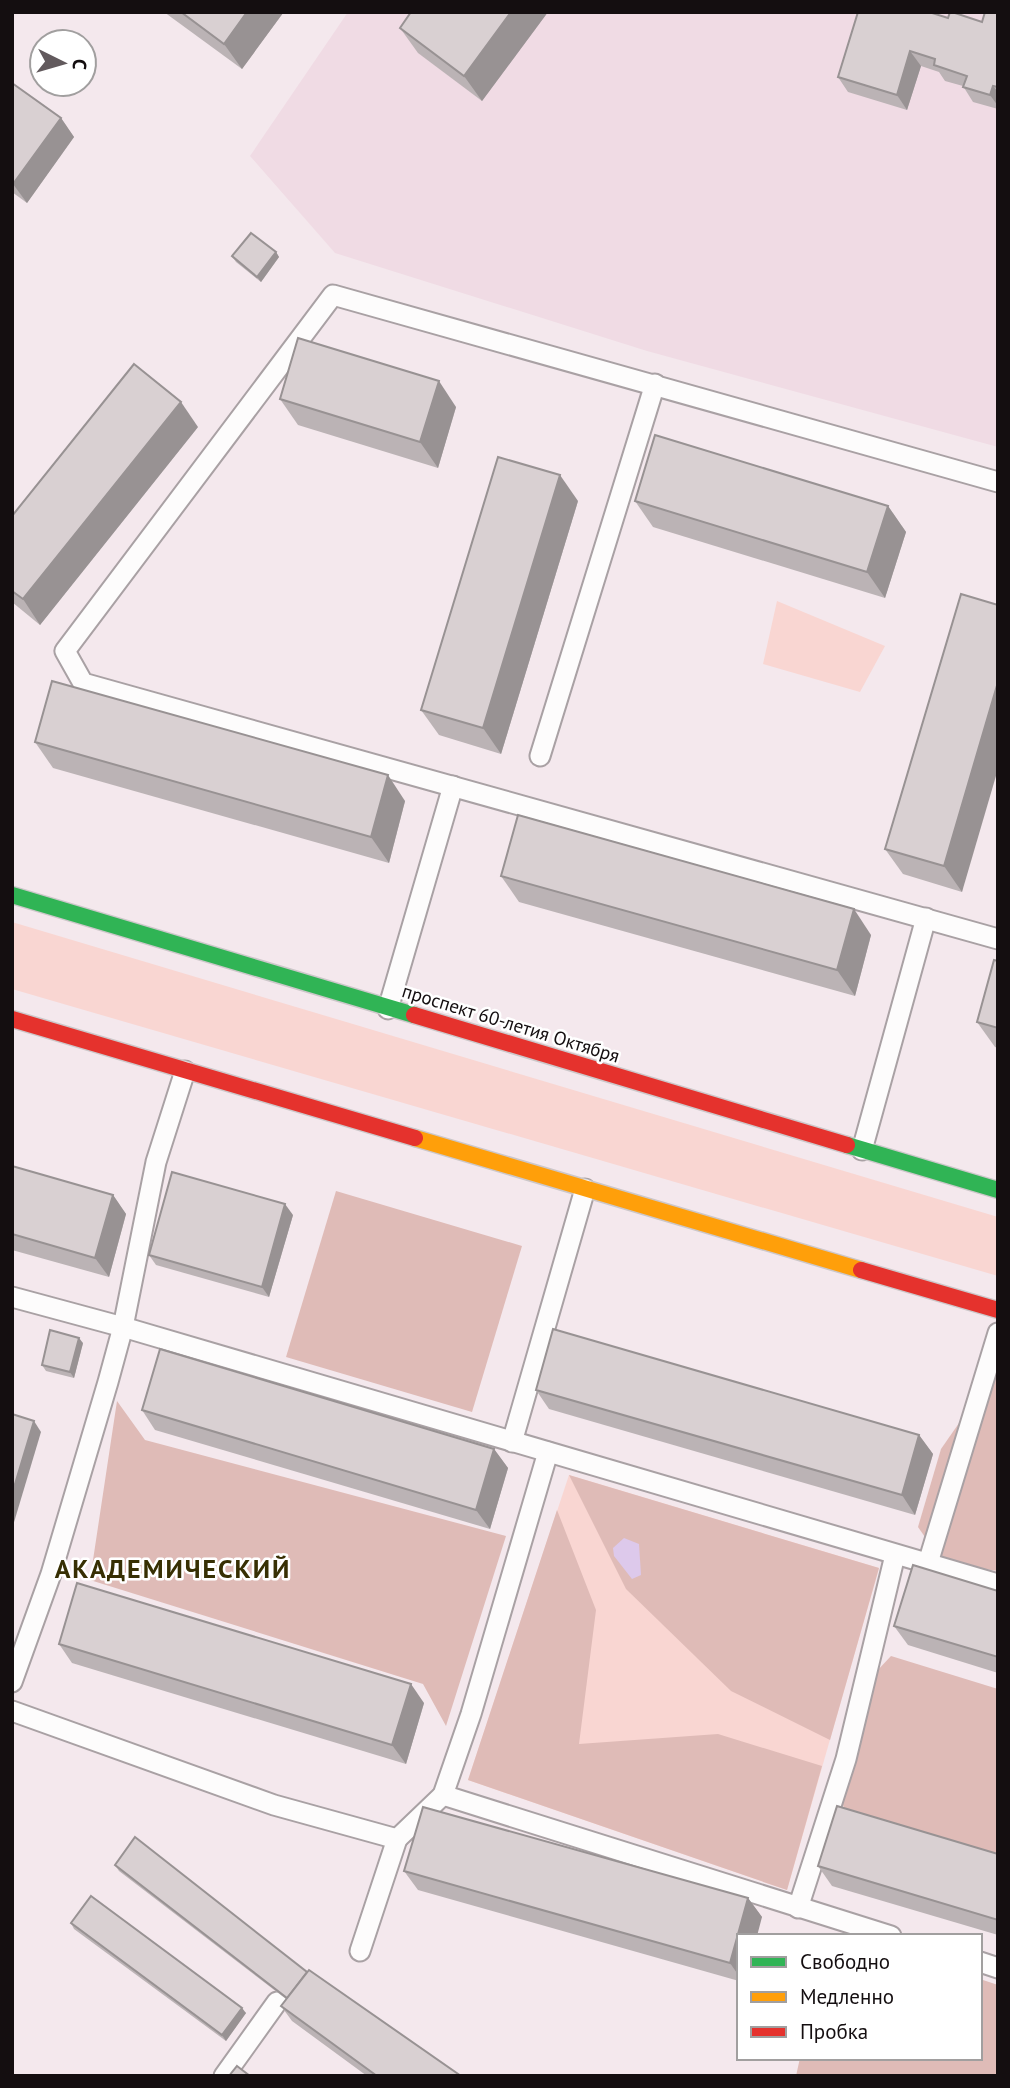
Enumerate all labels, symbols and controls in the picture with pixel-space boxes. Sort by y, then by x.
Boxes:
north arrow [28,28,98,98]
text: С [67,58,92,71]
street label: проспект 60-летия Октября [399,978,623,1068]
district label: АКАДЕМИЧЕСКИЙ [55,1552,291,1585]
legend [737,1934,982,2060]
text: Свободно [800,1948,890,1975]
text: Медленно [800,1983,894,2010]
text: Пробка [800,2018,868,2045]

